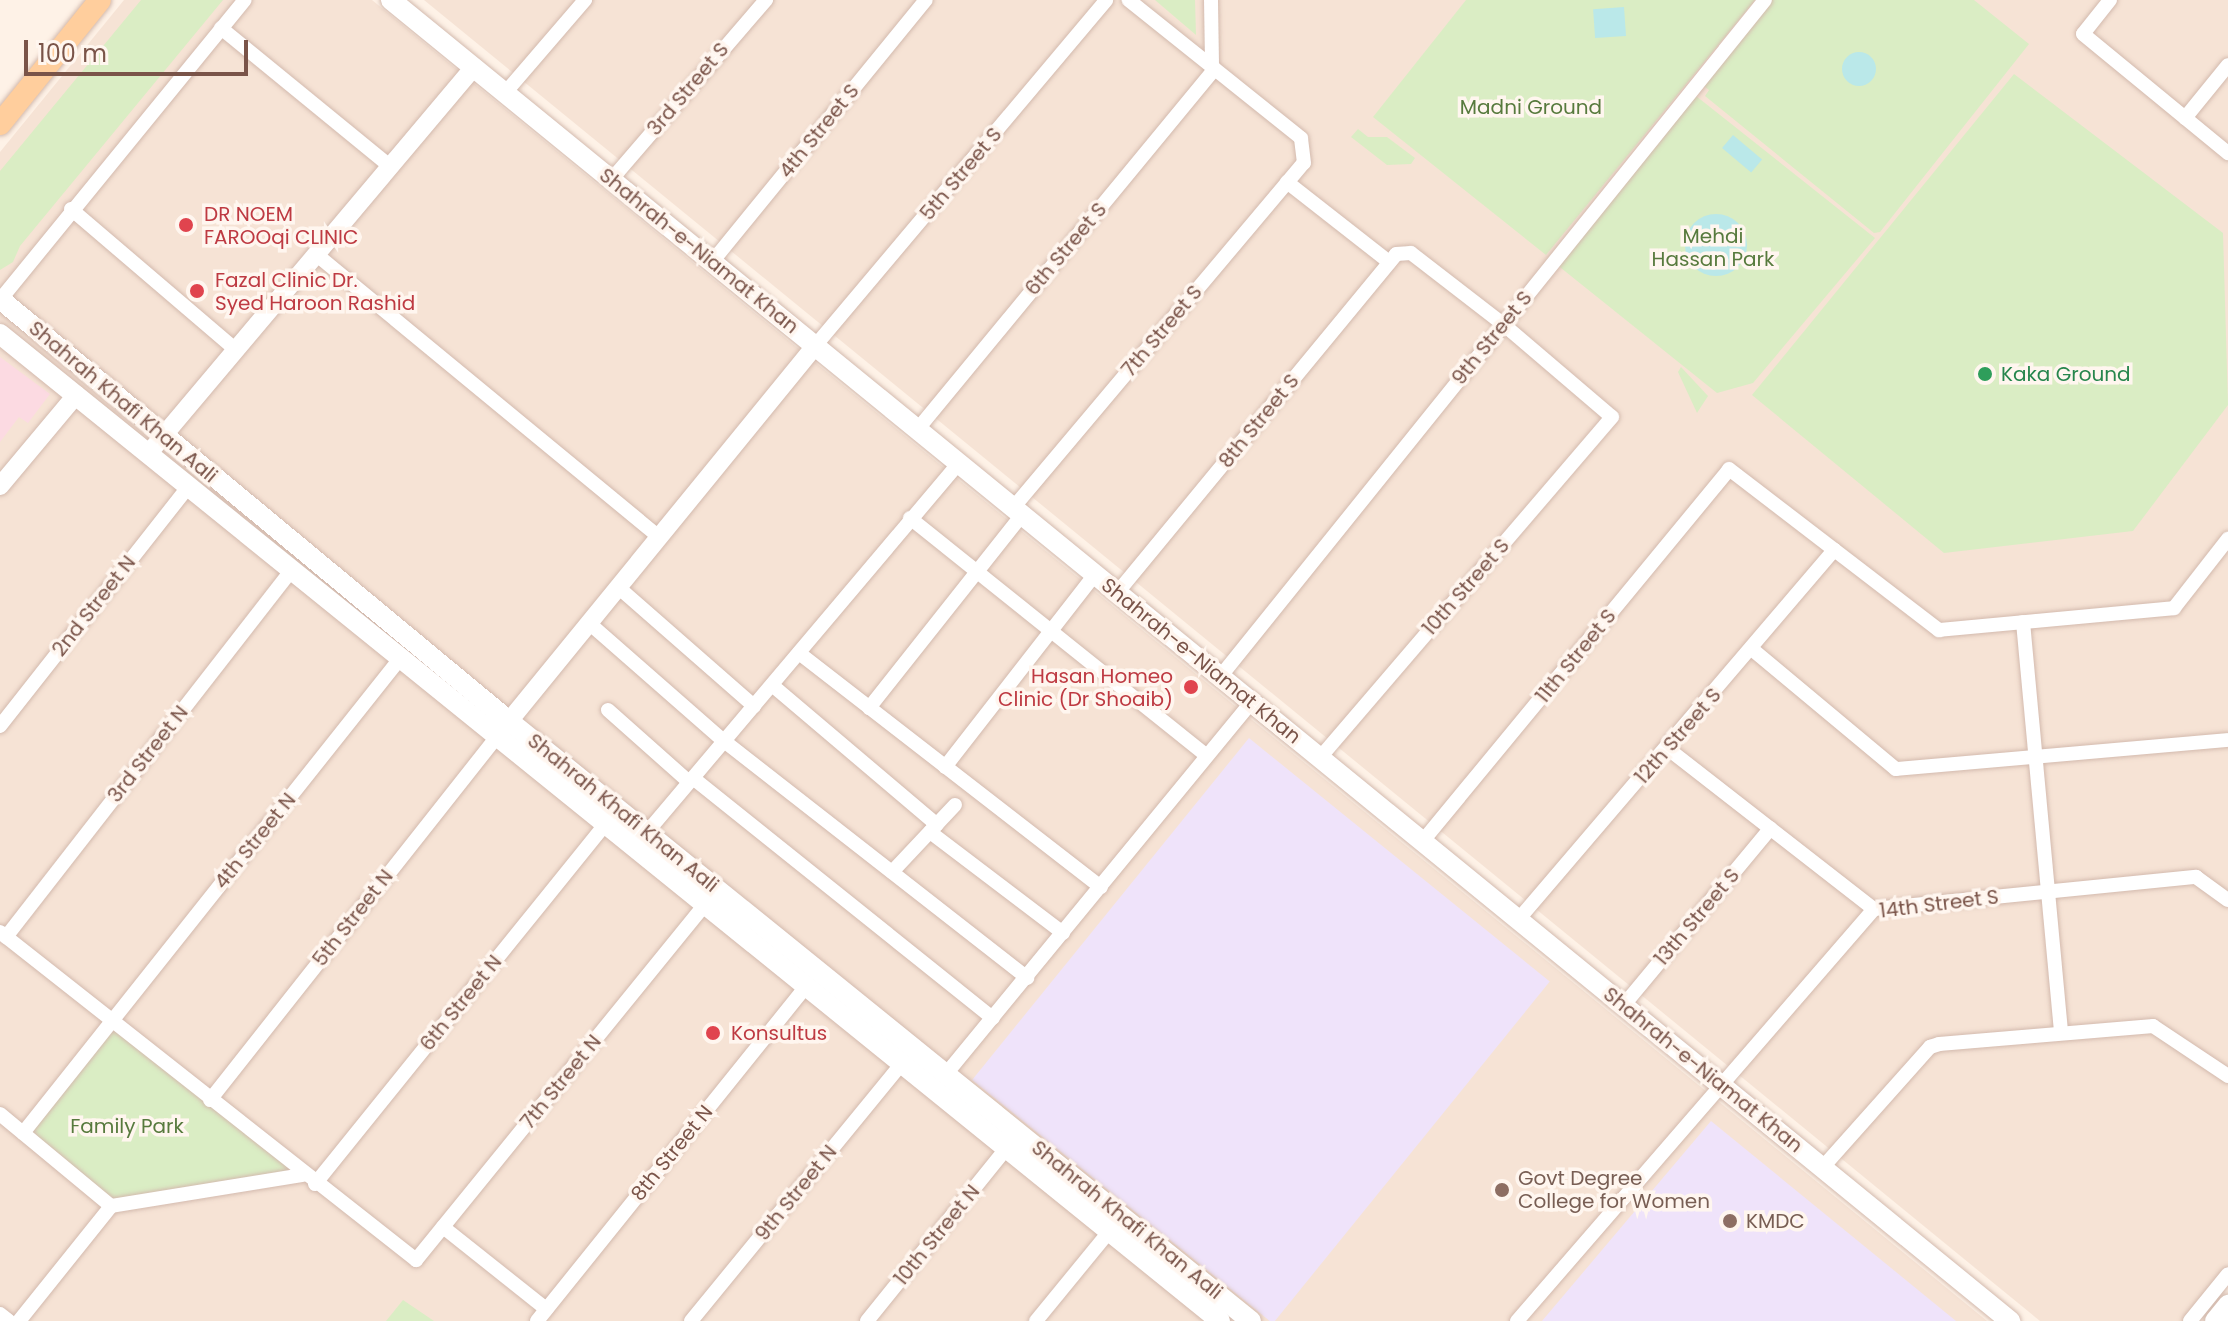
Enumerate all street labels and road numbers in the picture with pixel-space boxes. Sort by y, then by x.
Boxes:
street label: 3rd Street S [642,38,734,140]
street label: 4th Street S [774,79,864,183]
street label: 5th Street S [915,123,1007,225]
street label: Shahrah-e-Niamat Khan [595,163,803,339]
street label: 6th Street S [1020,198,1112,300]
street label: 7th Street S [1117,280,1207,382]
street label: 9th Street S [1447,286,1537,390]
street label: Shahrah Khafi Khan Aali [24,316,222,488]
street label: 8th Street S [1214,369,1304,473]
street label: 10th Street S [1418,534,1514,640]
street label: 2nd Street N [47,551,141,661]
street label: Shahrah-e-Niamat Khan [1097,573,1305,749]
street label: 11th Street S [1531,604,1621,708]
street label: 12th Street S [1630,683,1726,789]
street label: 3rd Street N [103,701,193,807]
street label: Shahrah Khafi Khan Aali [523,729,723,897]
street label: 4th Street N [209,788,301,894]
street label: 13th Street S [1649,864,1745,970]
street label: 5th Street N [308,865,398,971]
street label: 14th Street S [1878,885,2000,923]
street label: 6th Street N [415,950,507,1056]
street label: Shahrah-e-Niamat Khan [1599,982,1807,1158]
street label: 7th Street N [516,1030,606,1134]
street label: 8th Street N [626,1100,718,1206]
street label: Shahrah Khafi Khan Aali [1027,1136,1227,1304]
street label: 9th Street N [750,1140,842,1246]
street label: 10th Street N [889,1180,985,1290]

